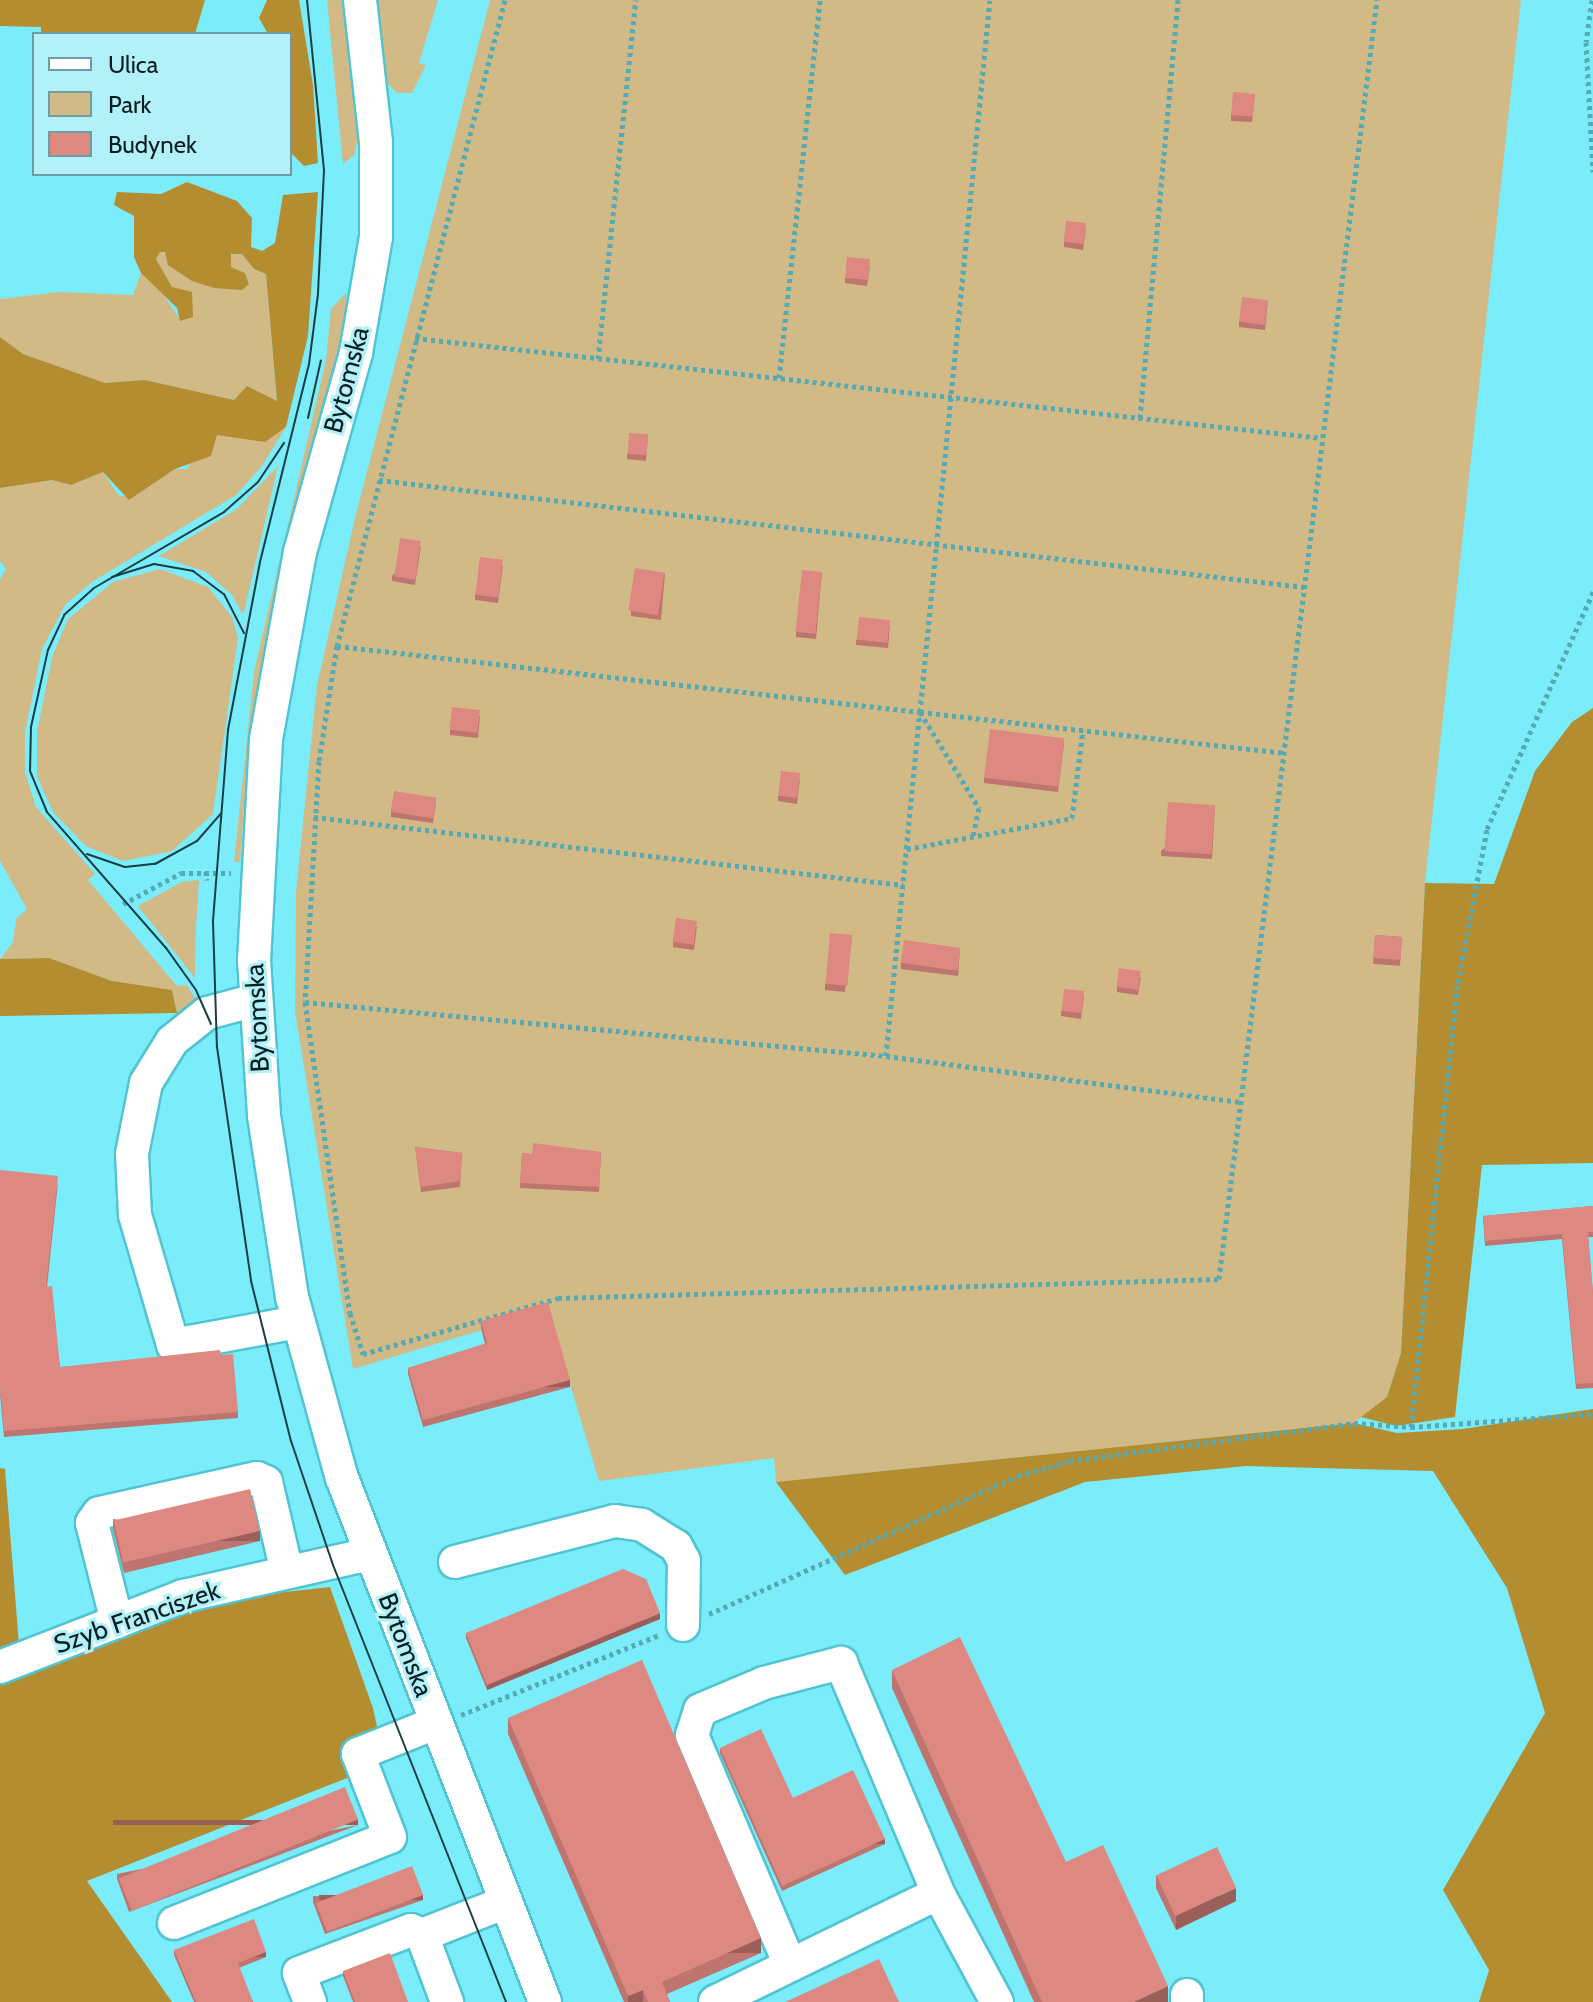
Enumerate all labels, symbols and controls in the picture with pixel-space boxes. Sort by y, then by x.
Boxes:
legend [32,32,292,176]
text: Ulica [108,50,158,79]
text: Park [108,90,151,119]
text: Budynek [108,130,197,159]
street label: Bytomska [318,323,376,437]
street label: Bytomska [240,963,276,1073]
street label: Szyb Franciszek [50,1575,224,1661]
street label: Bytomska [371,1589,439,1701]

